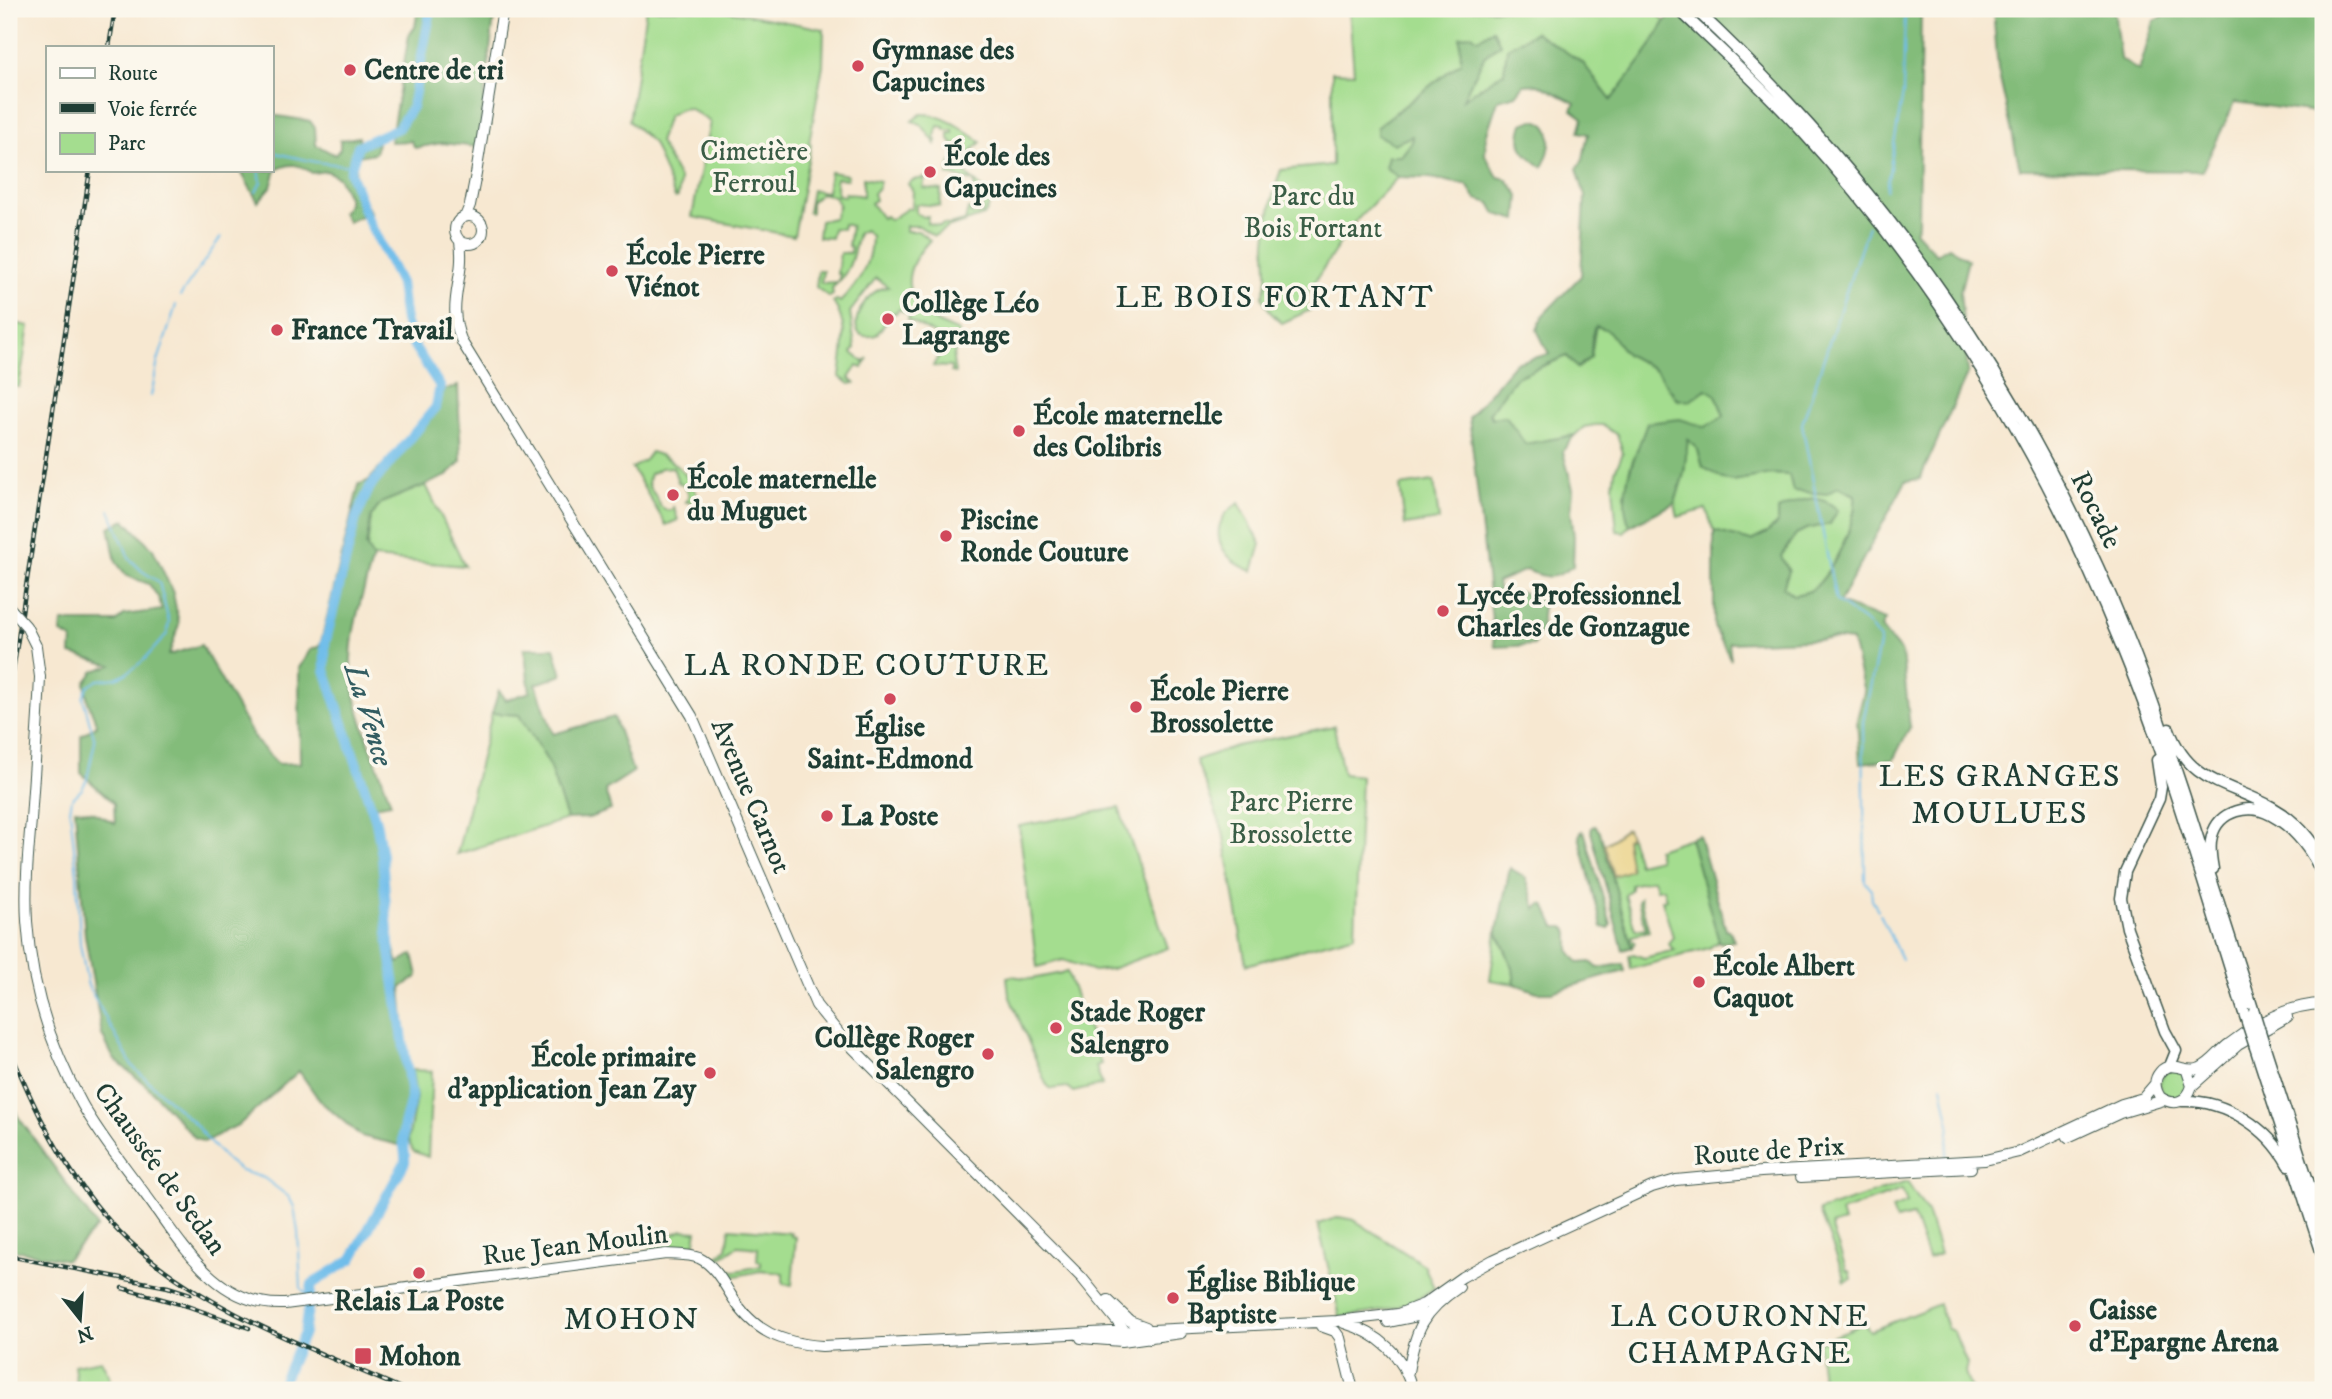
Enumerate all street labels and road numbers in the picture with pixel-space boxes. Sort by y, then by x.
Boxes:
street label: Rocade [2062,466,2130,554]
street label: Avenue Carnot [703,713,799,879]
street label: Chaussée de Sedan [86,1076,235,1262]
street label: Route de Prix [1692,1128,1846,1174]
street label: Rue Jean Moulin [480,1216,670,1274]

